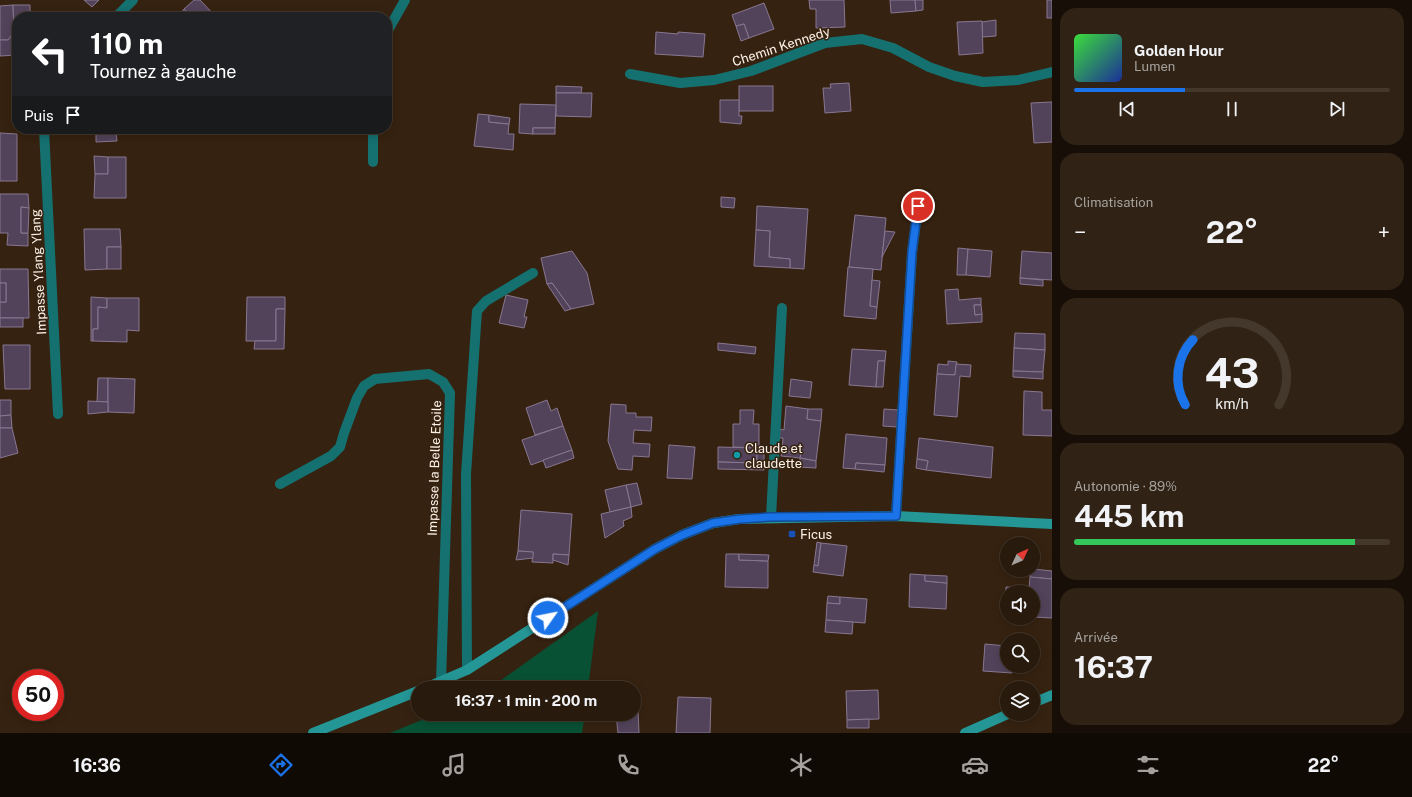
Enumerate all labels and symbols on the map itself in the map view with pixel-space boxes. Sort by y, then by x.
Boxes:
street label: Chemin Kennedy [730,24,832,69]
pin [901,189,935,223]
street label: Impasse Ylang Ylang [28,209,49,335]
street label: Impasse la Belle Etoile [425,400,444,536]
place label: Claude et claudette [745,441,803,471]
marker: Claude et claudette [732,450,742,460]
place label: Ficus [800,527,832,542]
marker: Ficus [787,529,797,539]
north arrow [1000,537,1040,577]
position arrow [527,597,569,639]
speed limit sign: 50 [12,669,64,721]

